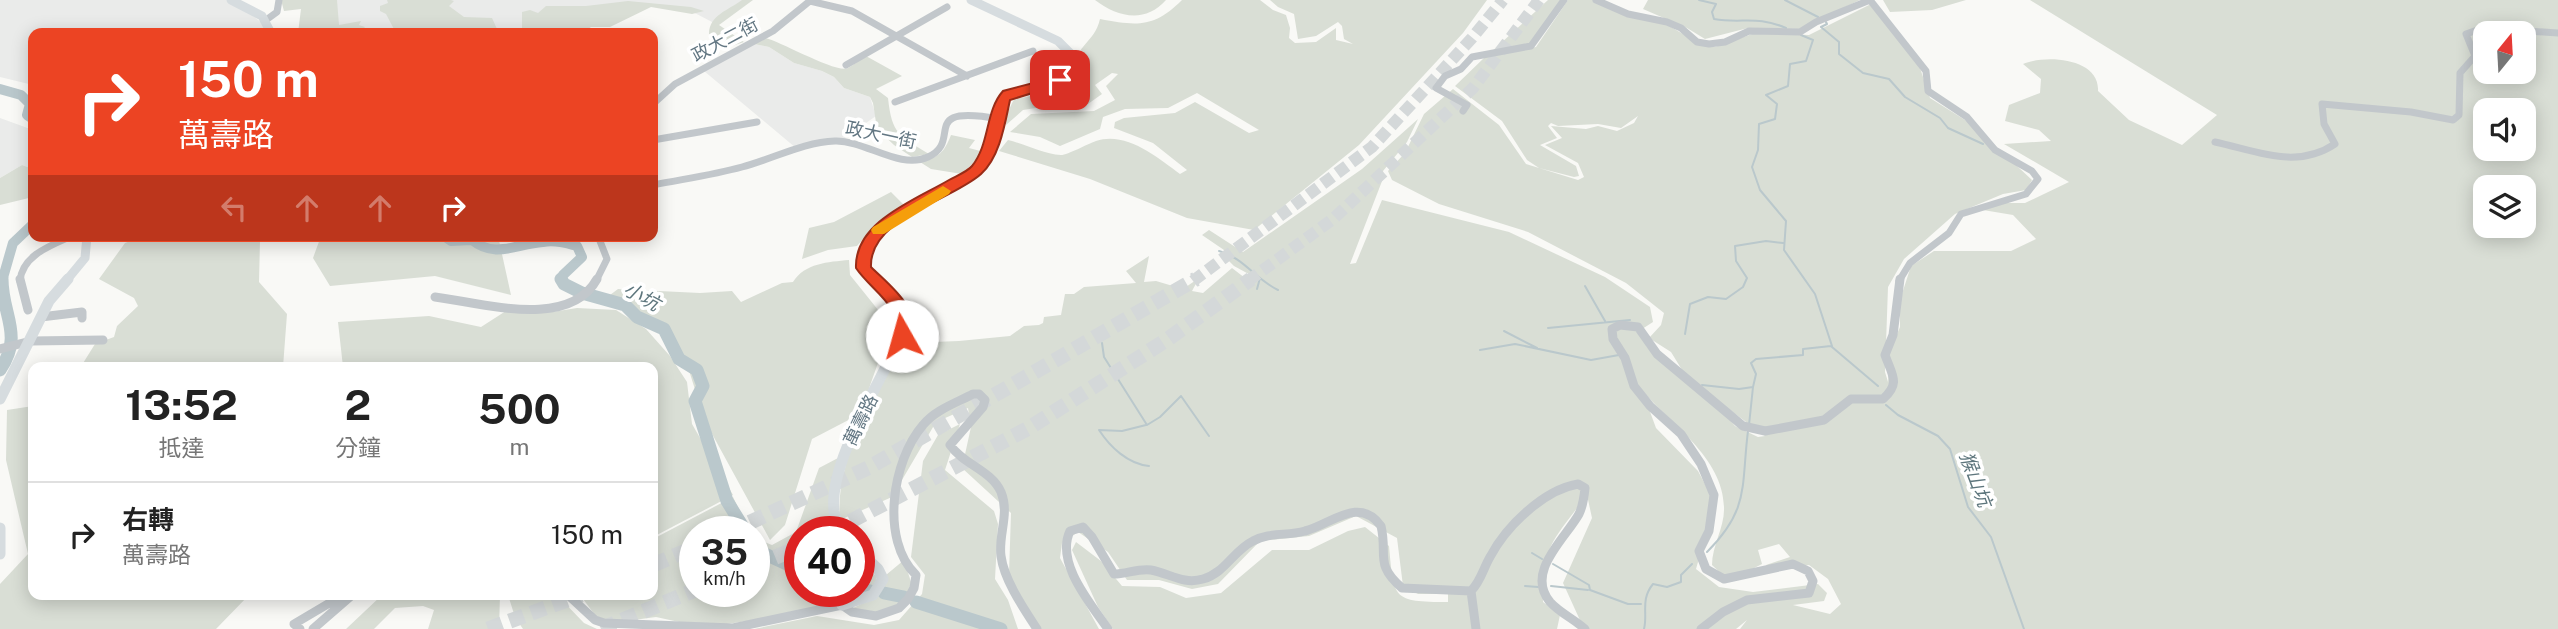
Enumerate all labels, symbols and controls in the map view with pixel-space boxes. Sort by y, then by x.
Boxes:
street label: 政大二街 [688,13,761,66]
north arrow [2473,21,2536,84]
map controls [2473,21,2536,238]
text: 150 m [178,50,319,108]
pin [1030,50,1090,110]
icon: right [63,56,154,147]
icon: arrive [1041,61,1079,99]
button: sound [2473,98,2536,161]
text: 萬壽路 [178,116,274,153]
street label: 政大一街 [844,117,919,152]
button: layers [2473,175,2536,238]
icon: left [215,189,253,227]
icon: ahead [288,189,326,227]
icon: ahead [361,189,399,227]
icon: right [434,189,472,227]
water label: 小坑 [620,277,667,316]
position arrow [865,299,939,373]
text: 13:52 [125,380,238,429]
text: 2 [345,380,371,429]
text: 500 [478,384,561,433]
street label: 萬壽路 [839,391,882,449]
text: m [510,433,529,460]
text: 抵達 [158,434,204,461]
text: 分鐘 [335,434,381,461]
water label: 猴山坑 [1956,448,1998,512]
text: 右轉 [122,504,174,535]
icon: right [63,516,101,554]
speed limit sign: 40 [784,516,875,607]
text: 150 m [551,519,623,550]
text: 35 [701,532,748,573]
text: 萬壽路 [122,541,191,568]
text: km/h [703,568,746,589]

